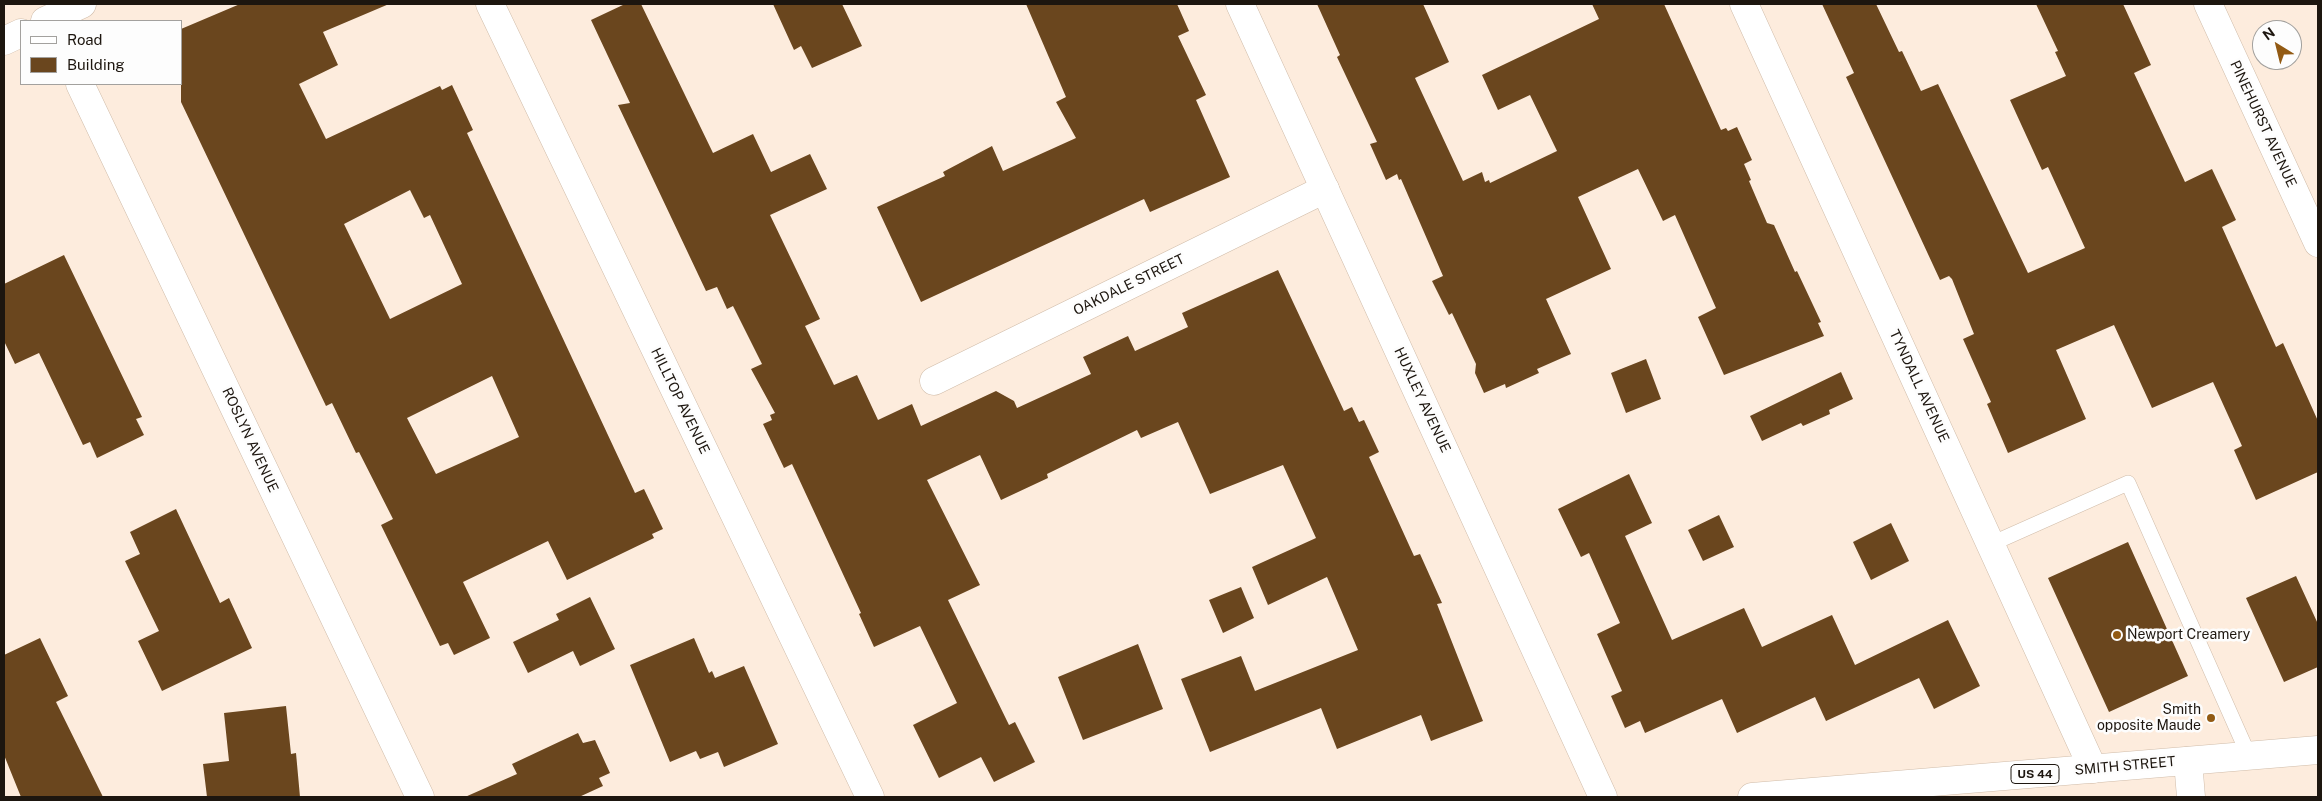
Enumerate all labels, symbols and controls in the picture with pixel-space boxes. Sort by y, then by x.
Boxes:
legend [20,20,182,85]
north arrow [2252,20,2302,70]
text: N [2260,24,2278,43]
text: Road [67,31,103,48]
text: Building [67,56,125,73]
street label: PINEHURST AVENUE [2226,58,2300,190]
street label: OAKDALE STREET [1071,251,1187,319]
street label: TYNDALL AVENUE [1886,327,1952,445]
street label: HILLTOP AVENUE [647,345,713,457]
street label: HUXLEY AVENUE [1390,345,1454,455]
street label: ROSLYN AVENUE [218,385,282,495]
place label: Newport Creamery [2127,627,2250,643]
marker: Newport Creamery [2111,629,2123,641]
place label: Smith opposite Maude [2097,702,2201,734]
marker: Smith opposite Maude [2205,712,2217,724]
street label: SMITH STREET [2074,753,2176,779]
road number: US 44 [2011,764,2059,784]

